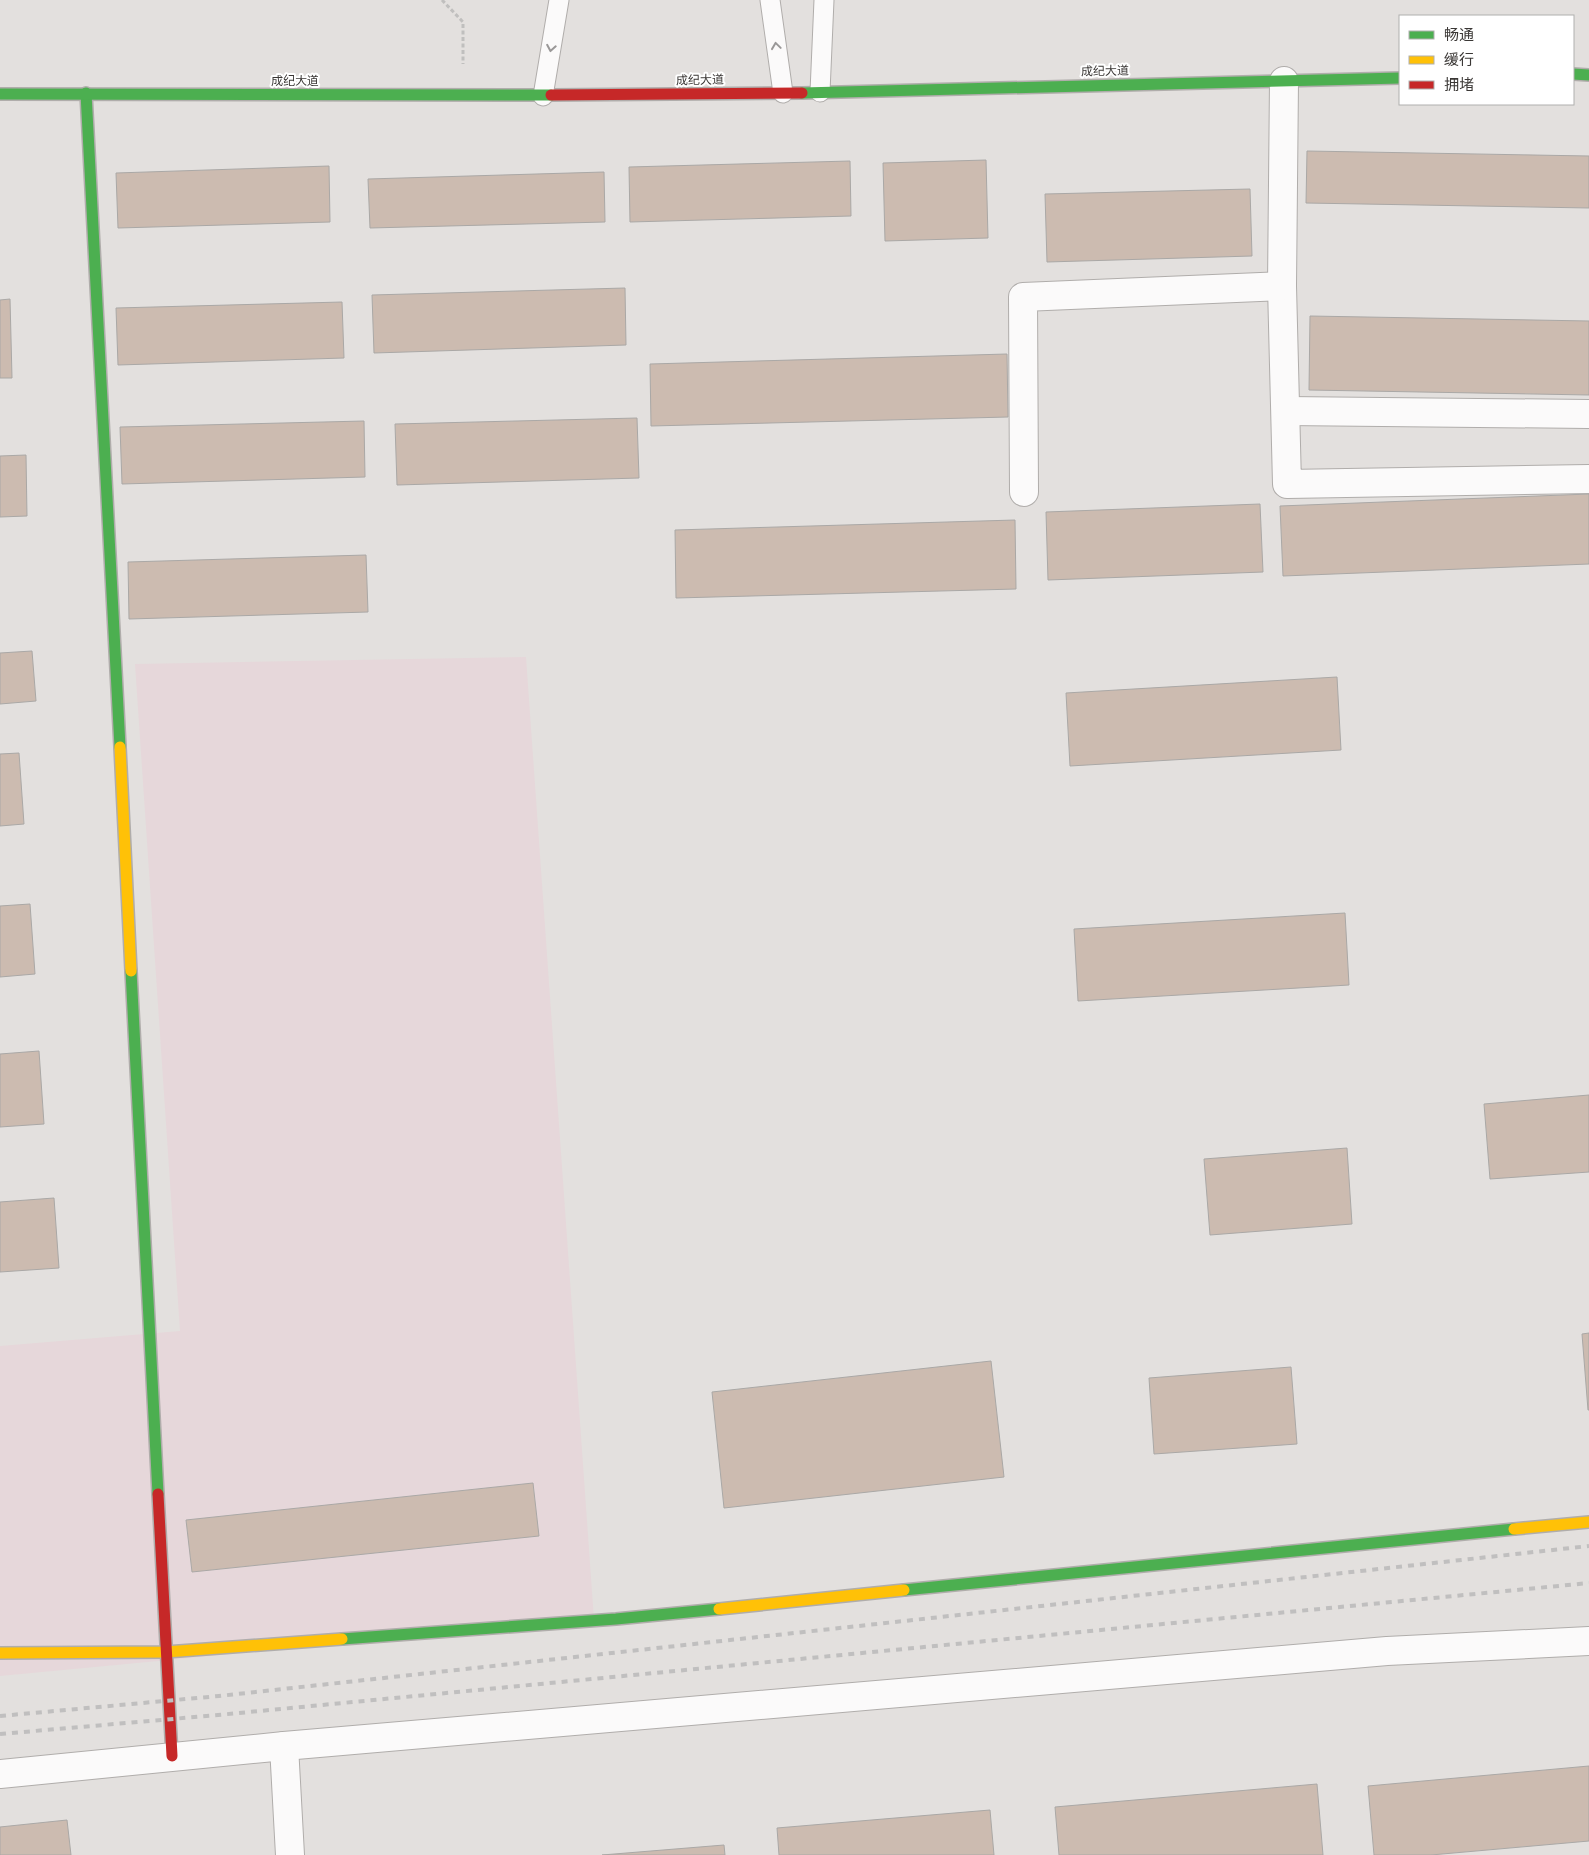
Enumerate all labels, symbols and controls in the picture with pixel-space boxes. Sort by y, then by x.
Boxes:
legend [1399,15,1574,105]
text: 畅通 [1444,24,1474,44]
one-way arrow [772,42,782,51]
one-way arrow [547,43,557,52]
text: 缓行 [1444,49,1474,69]
street label: 成纪大道 [1081,62,1129,79]
street label: 成纪大道 [676,71,724,88]
street label: 成纪大道 [271,72,319,89]
text: 拥堵 [1444,74,1474,94]

